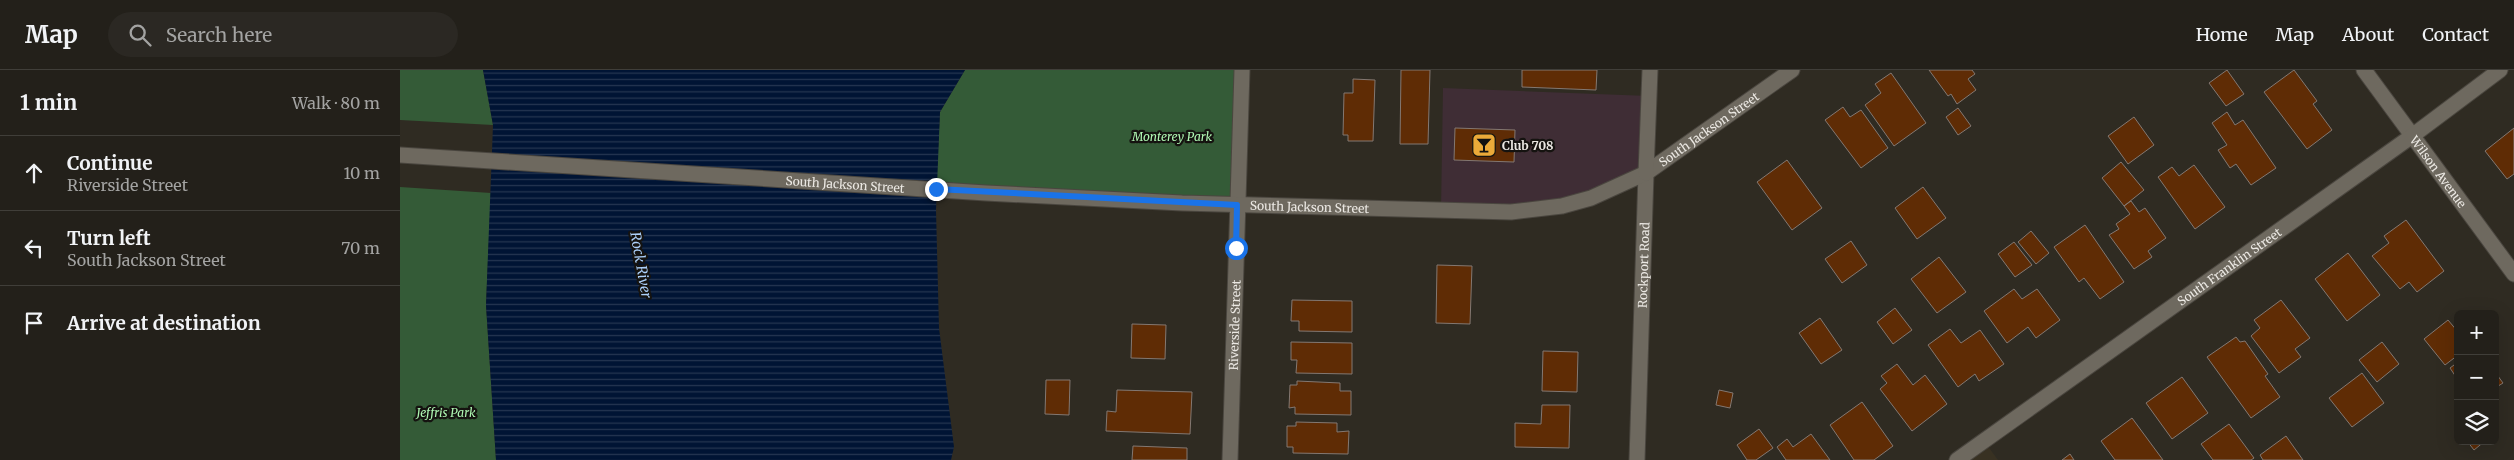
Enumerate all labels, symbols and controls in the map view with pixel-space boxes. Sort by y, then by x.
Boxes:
search box [108,12,458,57]
text: Map [25,19,78,50]
icon: search [126,21,154,49]
text: Search here [166,23,272,47]
text: Home [2196,23,2248,46]
text: Map [2276,23,2314,46]
text: About [2342,23,2394,46]
text: Contact [2422,23,2489,46]
street label: South Jackson Street [1655,88,1762,169]
text: 1 min [20,89,77,116]
text: Walk · 80 m [292,93,380,113]
park label: Monterey Park [1131,129,1212,144]
bar icon: Club 708 [1471,132,1497,158]
street label: Wilson Avenue [2407,132,2470,210]
place label: Club 708 [1502,138,1554,153]
text: Continue [67,151,153,175]
icon: ahead [20,159,48,187]
text: 10 m [343,163,380,183]
street label: South Jackson Street [785,173,905,195]
text: Riverside Street [67,175,188,195]
route end [925,178,948,201]
street label: South Jackson Street [1250,197,1370,216]
street label: Rockport Road [1634,222,1652,308]
street label: South Franklin Street [2174,224,2284,308]
text: Turn left [67,226,151,250]
water label: Rock River [626,230,656,300]
icon: left [20,234,48,262]
route start [1225,237,1248,260]
text: 70 m [341,238,380,258]
text: South Jackson Street [67,250,226,270]
street label: Riverside Street [1225,279,1243,371]
icon: arrive [20,309,48,337]
map controls [2454,310,2499,445]
button: + [2454,310,2499,355]
text: Arrive at destination [67,311,261,335]
button: − [2454,355,2499,400]
button: layers [2454,400,2499,445]
park label: Jeffris Park [415,405,476,420]

